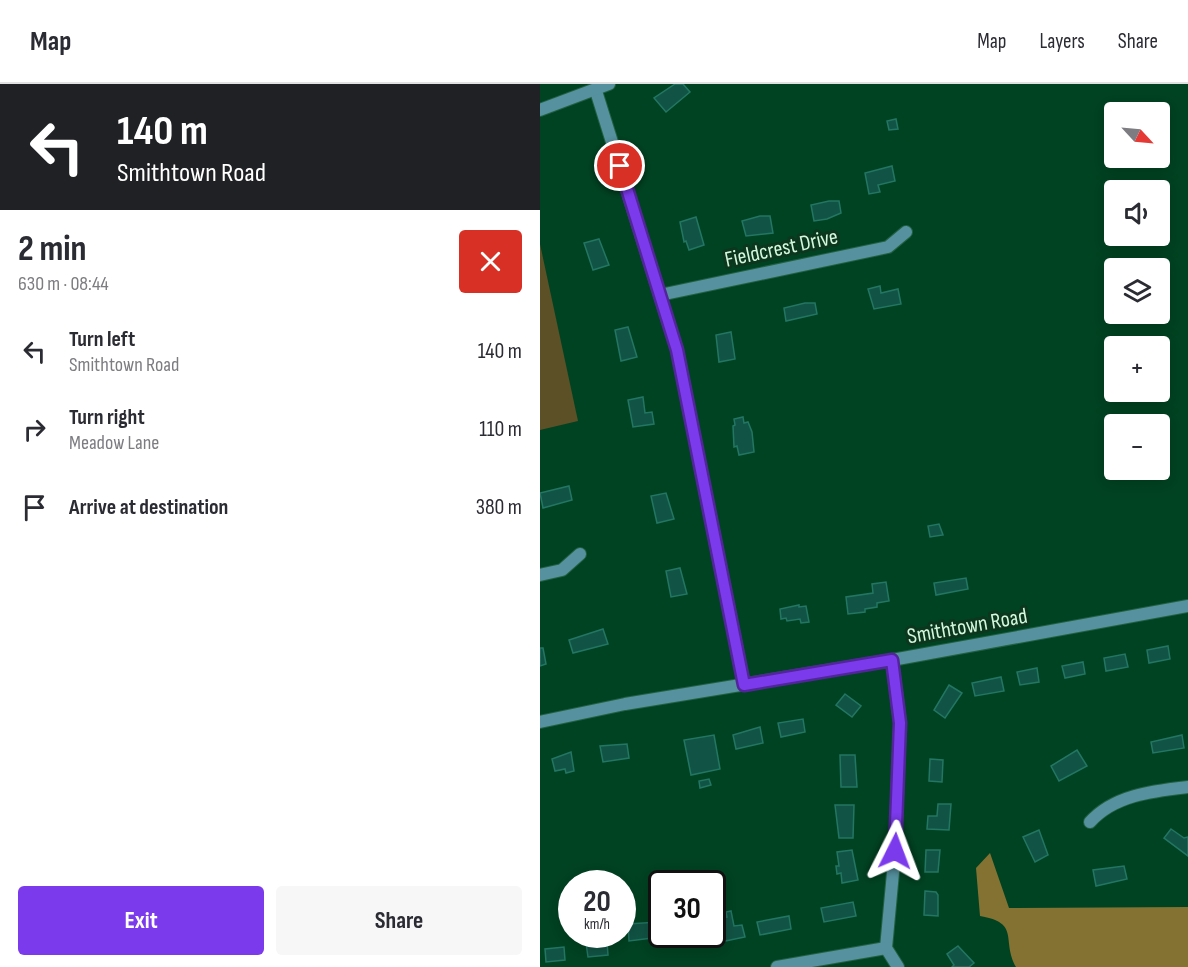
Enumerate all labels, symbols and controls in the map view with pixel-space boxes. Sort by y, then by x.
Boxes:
text: Map [30,25,71,58]
text: Map [977,29,1006,54]
text: Layers [1039,29,1085,54]
text: Share [1118,29,1158,54]
north arrow [1104,102,1170,168]
map controls [1104,102,1170,480]
text: 140 m [117,106,208,157]
icon: left [18,108,96,186]
pin [594,140,645,191]
icon: arrive [603,149,636,182]
text: Smithtown Road [117,157,266,189]
button: sound [1104,180,1170,246]
street label: Fieldcrest Drive [722,223,840,274]
text: 2 min [18,228,87,271]
button: close [459,230,522,293]
button: layers [1104,258,1170,324]
text: 630 m · 08:44 [18,272,109,296]
text: Turn left [69,326,135,353]
icon: left [18,335,51,368]
button: + [1104,336,1170,402]
text: 140 m [478,338,522,365]
text: Smithtown Road [69,353,179,377]
text: Turn right [69,404,145,431]
icon: right [18,413,51,446]
button: − [1104,414,1170,480]
text: 110 m [479,416,522,443]
text: Meadow Lane [69,431,159,455]
icon: arrive [18,491,51,524]
text: Arrive at destination [69,494,228,521]
text: 380 m [476,494,522,521]
street label: Smithtown Road [905,603,1029,650]
position arrow [863,819,927,883]
speed limit sign: 30 [648,870,726,948]
text: 20 [583,884,611,920]
button: Exit [18,886,264,955]
button: Share [276,886,522,955]
text: km/h [584,915,610,934]

